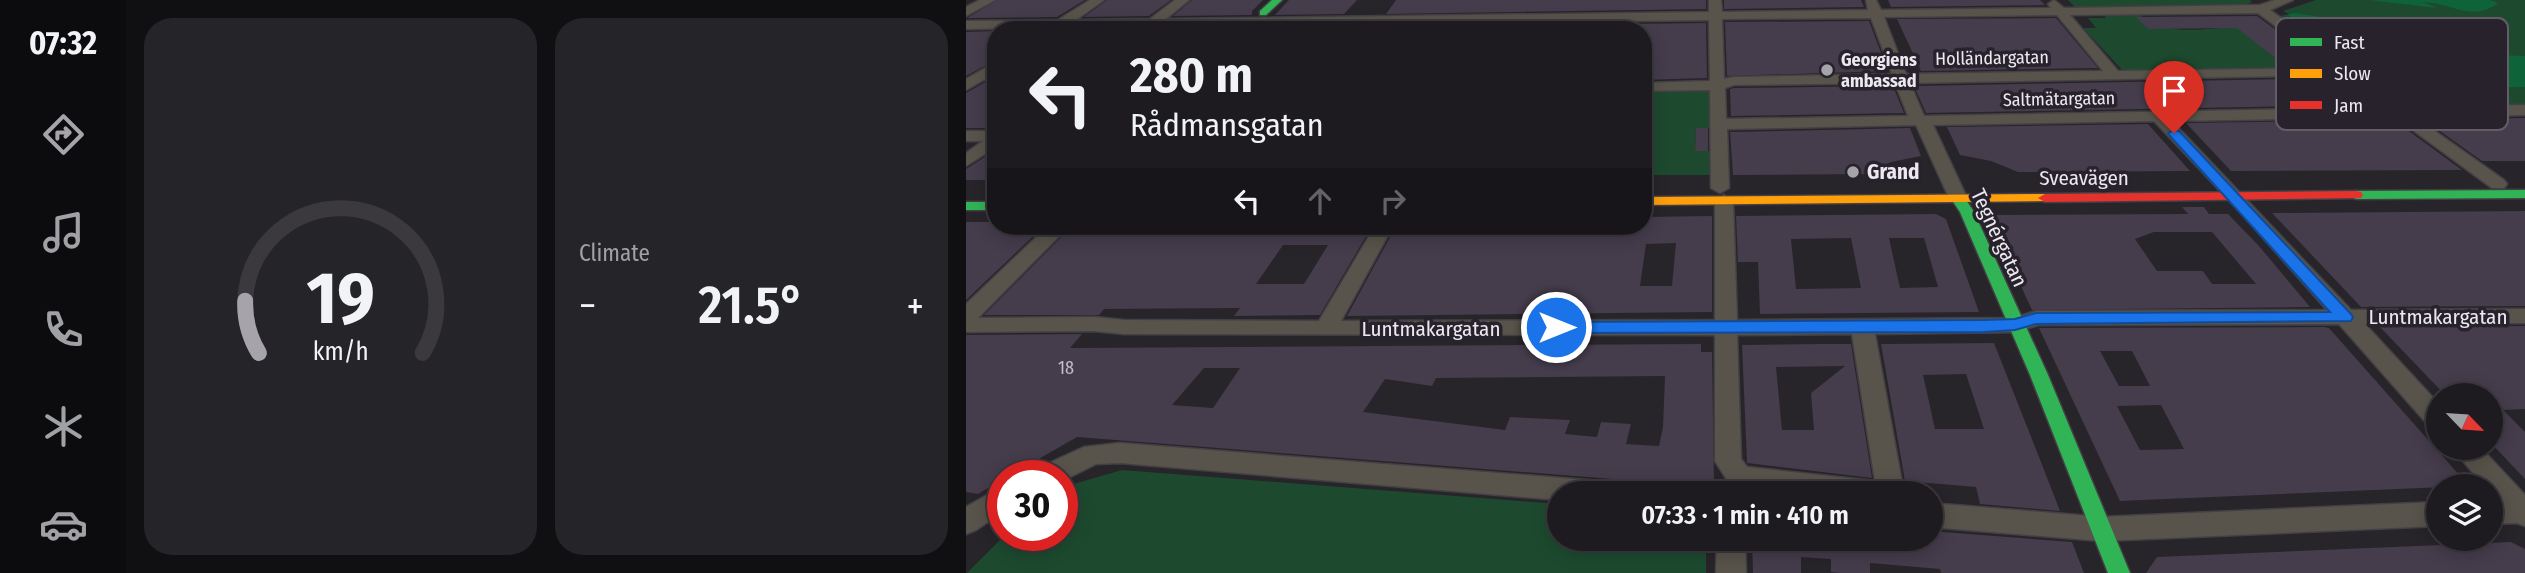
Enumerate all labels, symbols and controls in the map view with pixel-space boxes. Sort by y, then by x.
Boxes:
legend [2276,18,2508,130]
text: 07:32 [29,24,97,62]
text: Fast [2334,31,2365,54]
text: 280 m [1130,46,1253,105]
street label: Holländargatan [1935,46,2049,70]
icon: left [1015,49,1106,140]
place label: Georgiens ambassad [1841,49,1917,92]
pin [2144,61,2204,133]
marker: Georgiens ambassad [1819,62,1835,78]
text: Slow [2334,62,2371,85]
icon: arrive [2155,72,2193,110]
street label: Saltmätargatan [2003,87,2115,111]
text: Jam [2334,94,2363,117]
text: Rådmansgatan [1130,106,1324,144]
icon: directions [39,110,88,159]
place label: Grand [1867,159,1919,185]
marker: Grand [1845,164,1861,180]
street label: Sveavägen [2039,165,2129,191]
icon: left [1228,182,1266,220]
icon: ahead [1301,182,1339,220]
icon: right [1374,182,1412,220]
street label: Tegnérgatan [1965,185,2033,291]
icon: music [39,208,88,257]
text: Climate [579,239,650,267]
text: 19 [306,255,375,342]
text: 21.5° [699,274,804,337]
text: − [579,283,596,329]
text: + [907,283,924,329]
position arrow [1519,290,1593,364]
street label: Luntmakargatan [2369,304,2507,330]
icon: phone [39,305,88,354]
street label: Luntmakargatan [1362,316,1500,342]
text: km/h [313,336,368,366]
house number: 18 [1058,357,1074,379]
north arrow [2426,383,2502,460]
map controls [2426,383,2503,551]
icon: climate [39,402,88,451]
speed limit sign: 30 [987,460,1078,551]
button: layers [2426,474,2503,551]
icon: car [39,500,88,549]
text: 07:33 · 1 min · 410 m [1641,500,1849,531]

